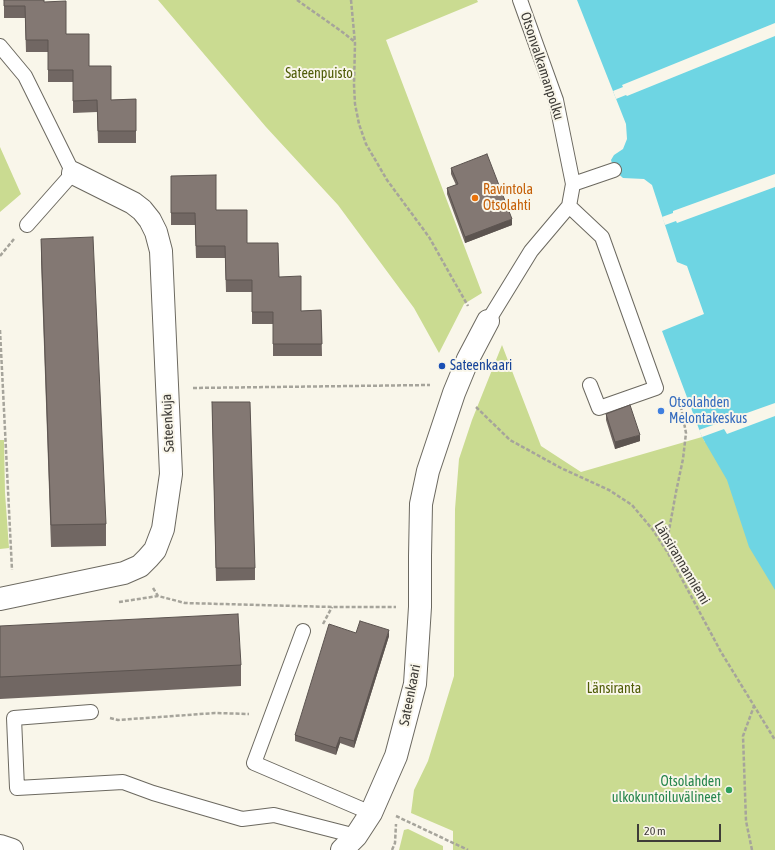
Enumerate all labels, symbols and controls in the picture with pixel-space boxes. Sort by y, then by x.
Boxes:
street label: Otsonvalkamanpolku [517,10,567,122]
park label: Sateenpuisto [285,66,353,82]
place label: Ravintola Otsolahti [483,182,533,214]
marker: Ravintola Otsolahti [470,193,480,203]
place label: Sateenkaari [450,358,512,374]
marker: Sateenkaari [437,361,447,371]
street label: Sateenkuja [158,393,178,453]
place label: Otsolahden Melontakeskus [669,395,747,428]
marker: Otsolahden Melontakeskus [656,406,666,416]
street label: Länsirannanniemi [651,518,713,608]
street label: Sateenkaari [396,663,424,727]
park label: Länsiranta [587,681,641,697]
place label: Otsolahden ulkokuntoiluvälineet [612,774,721,806]
marker: Otsolahden ulkokuntoiluvälineet [724,785,734,795]
scale bar [639,816,723,842]
text: 20 m [644,824,666,838]

